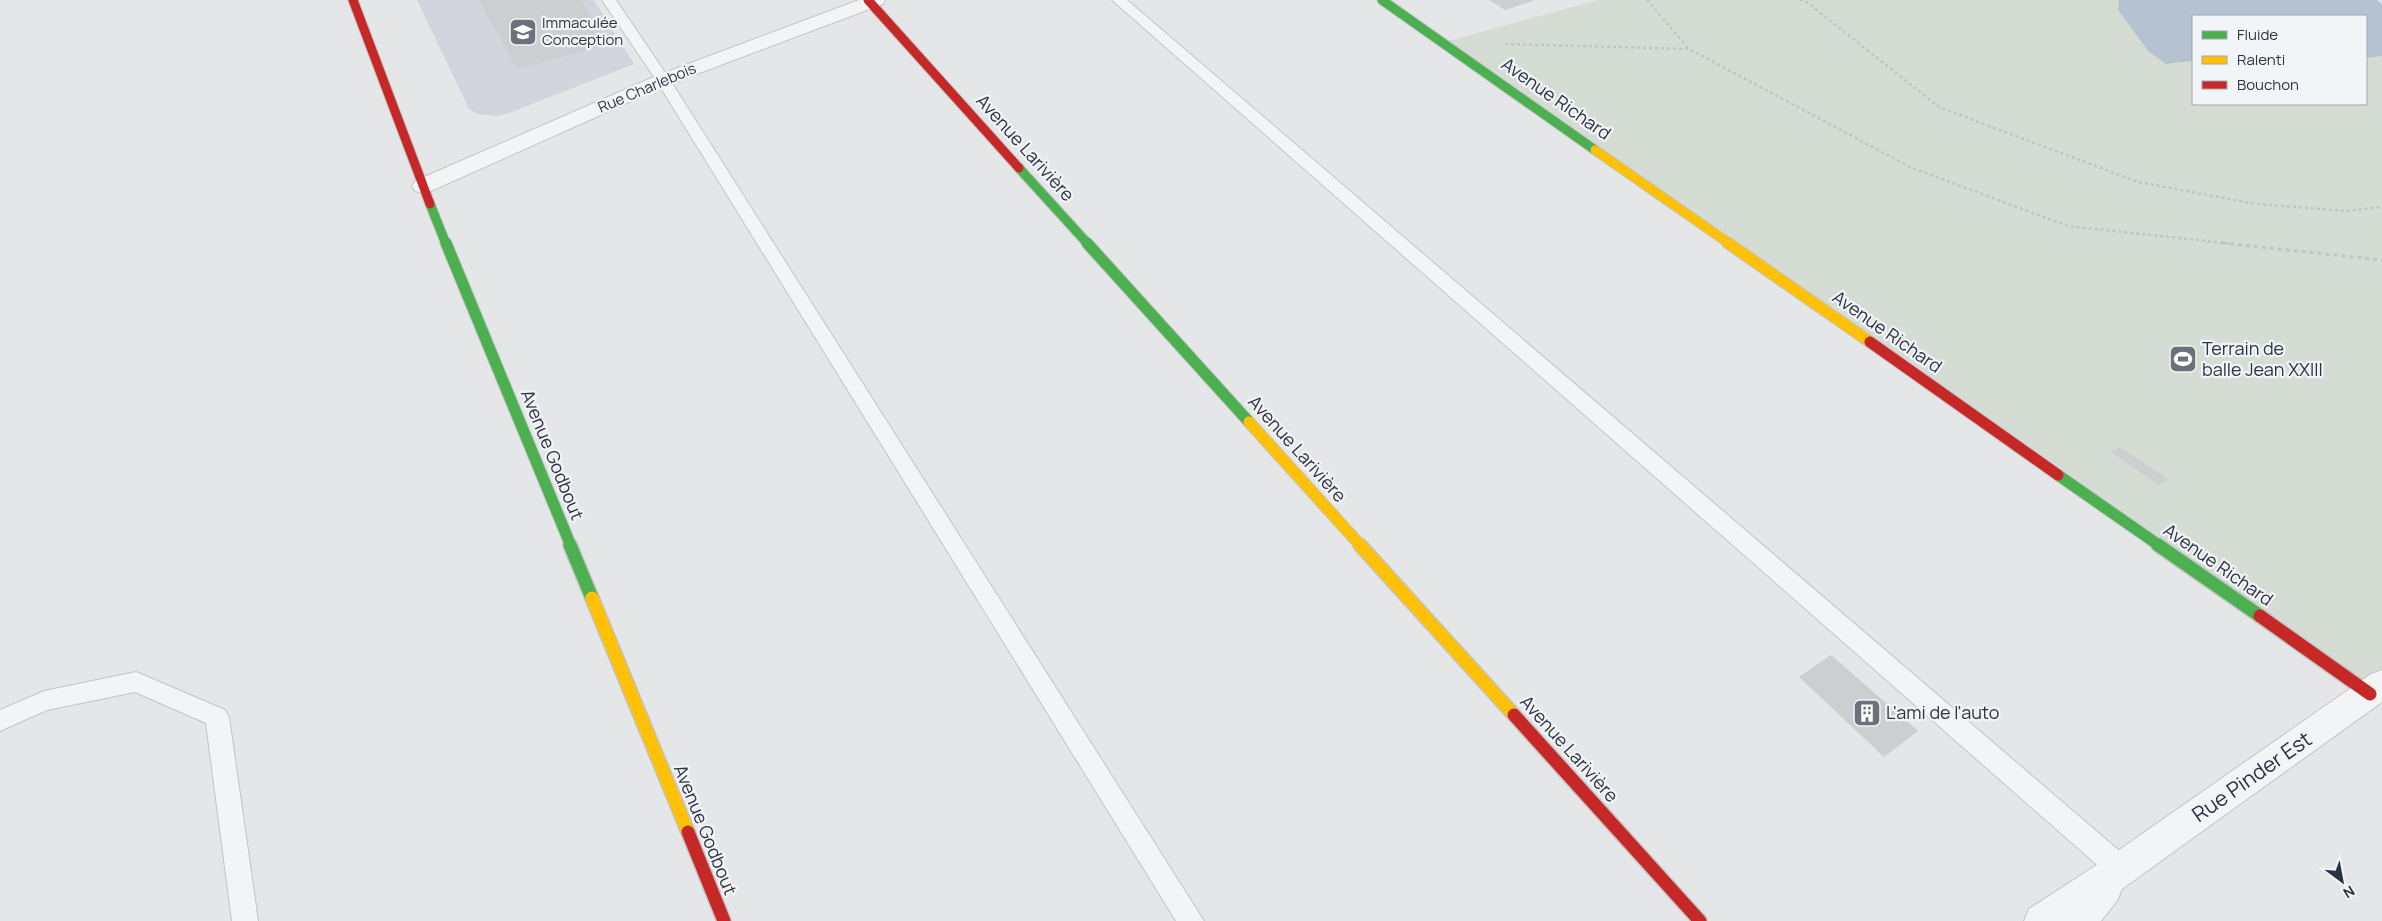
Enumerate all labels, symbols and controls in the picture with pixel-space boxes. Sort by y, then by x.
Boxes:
place label: Immaculée Conception [542,12,623,50]
legend [2192,15,2367,105]
school or university icon: Immaculée Conception [508,17,538,47]
text: Fluide [2237,24,2278,45]
text: Ralenti [2237,49,2285,70]
street label: Avenue Richard [1497,52,1616,145]
street label: Rue Charlebois [594,57,699,118]
text: Bouchon [2237,74,2299,95]
street label: Avenue Larivière [971,89,1080,206]
street label: Avenue Richard [1828,285,1947,378]
place label: Terrain de balle Jean XXIII [2202,336,2323,381]
sports icon: Terrain de balle Jean XXIII [2168,344,2198,374]
street label: Avenue Godbout [516,386,590,523]
street label: Avenue Larivière [1243,390,1352,507]
street label: Avenue Richard [2159,518,2278,611]
street label: Avenue Larivière [1515,690,1624,807]
building icon: L'ami de l'auto [1852,698,1882,728]
place label: L'ami de l'auto [1886,700,1999,724]
street label: Rue Pinder Est [2186,725,2317,828]
street label: Avenue Godbout [669,761,743,898]
north arrow [2317,856,2367,906]
text: N [2340,882,2358,903]

